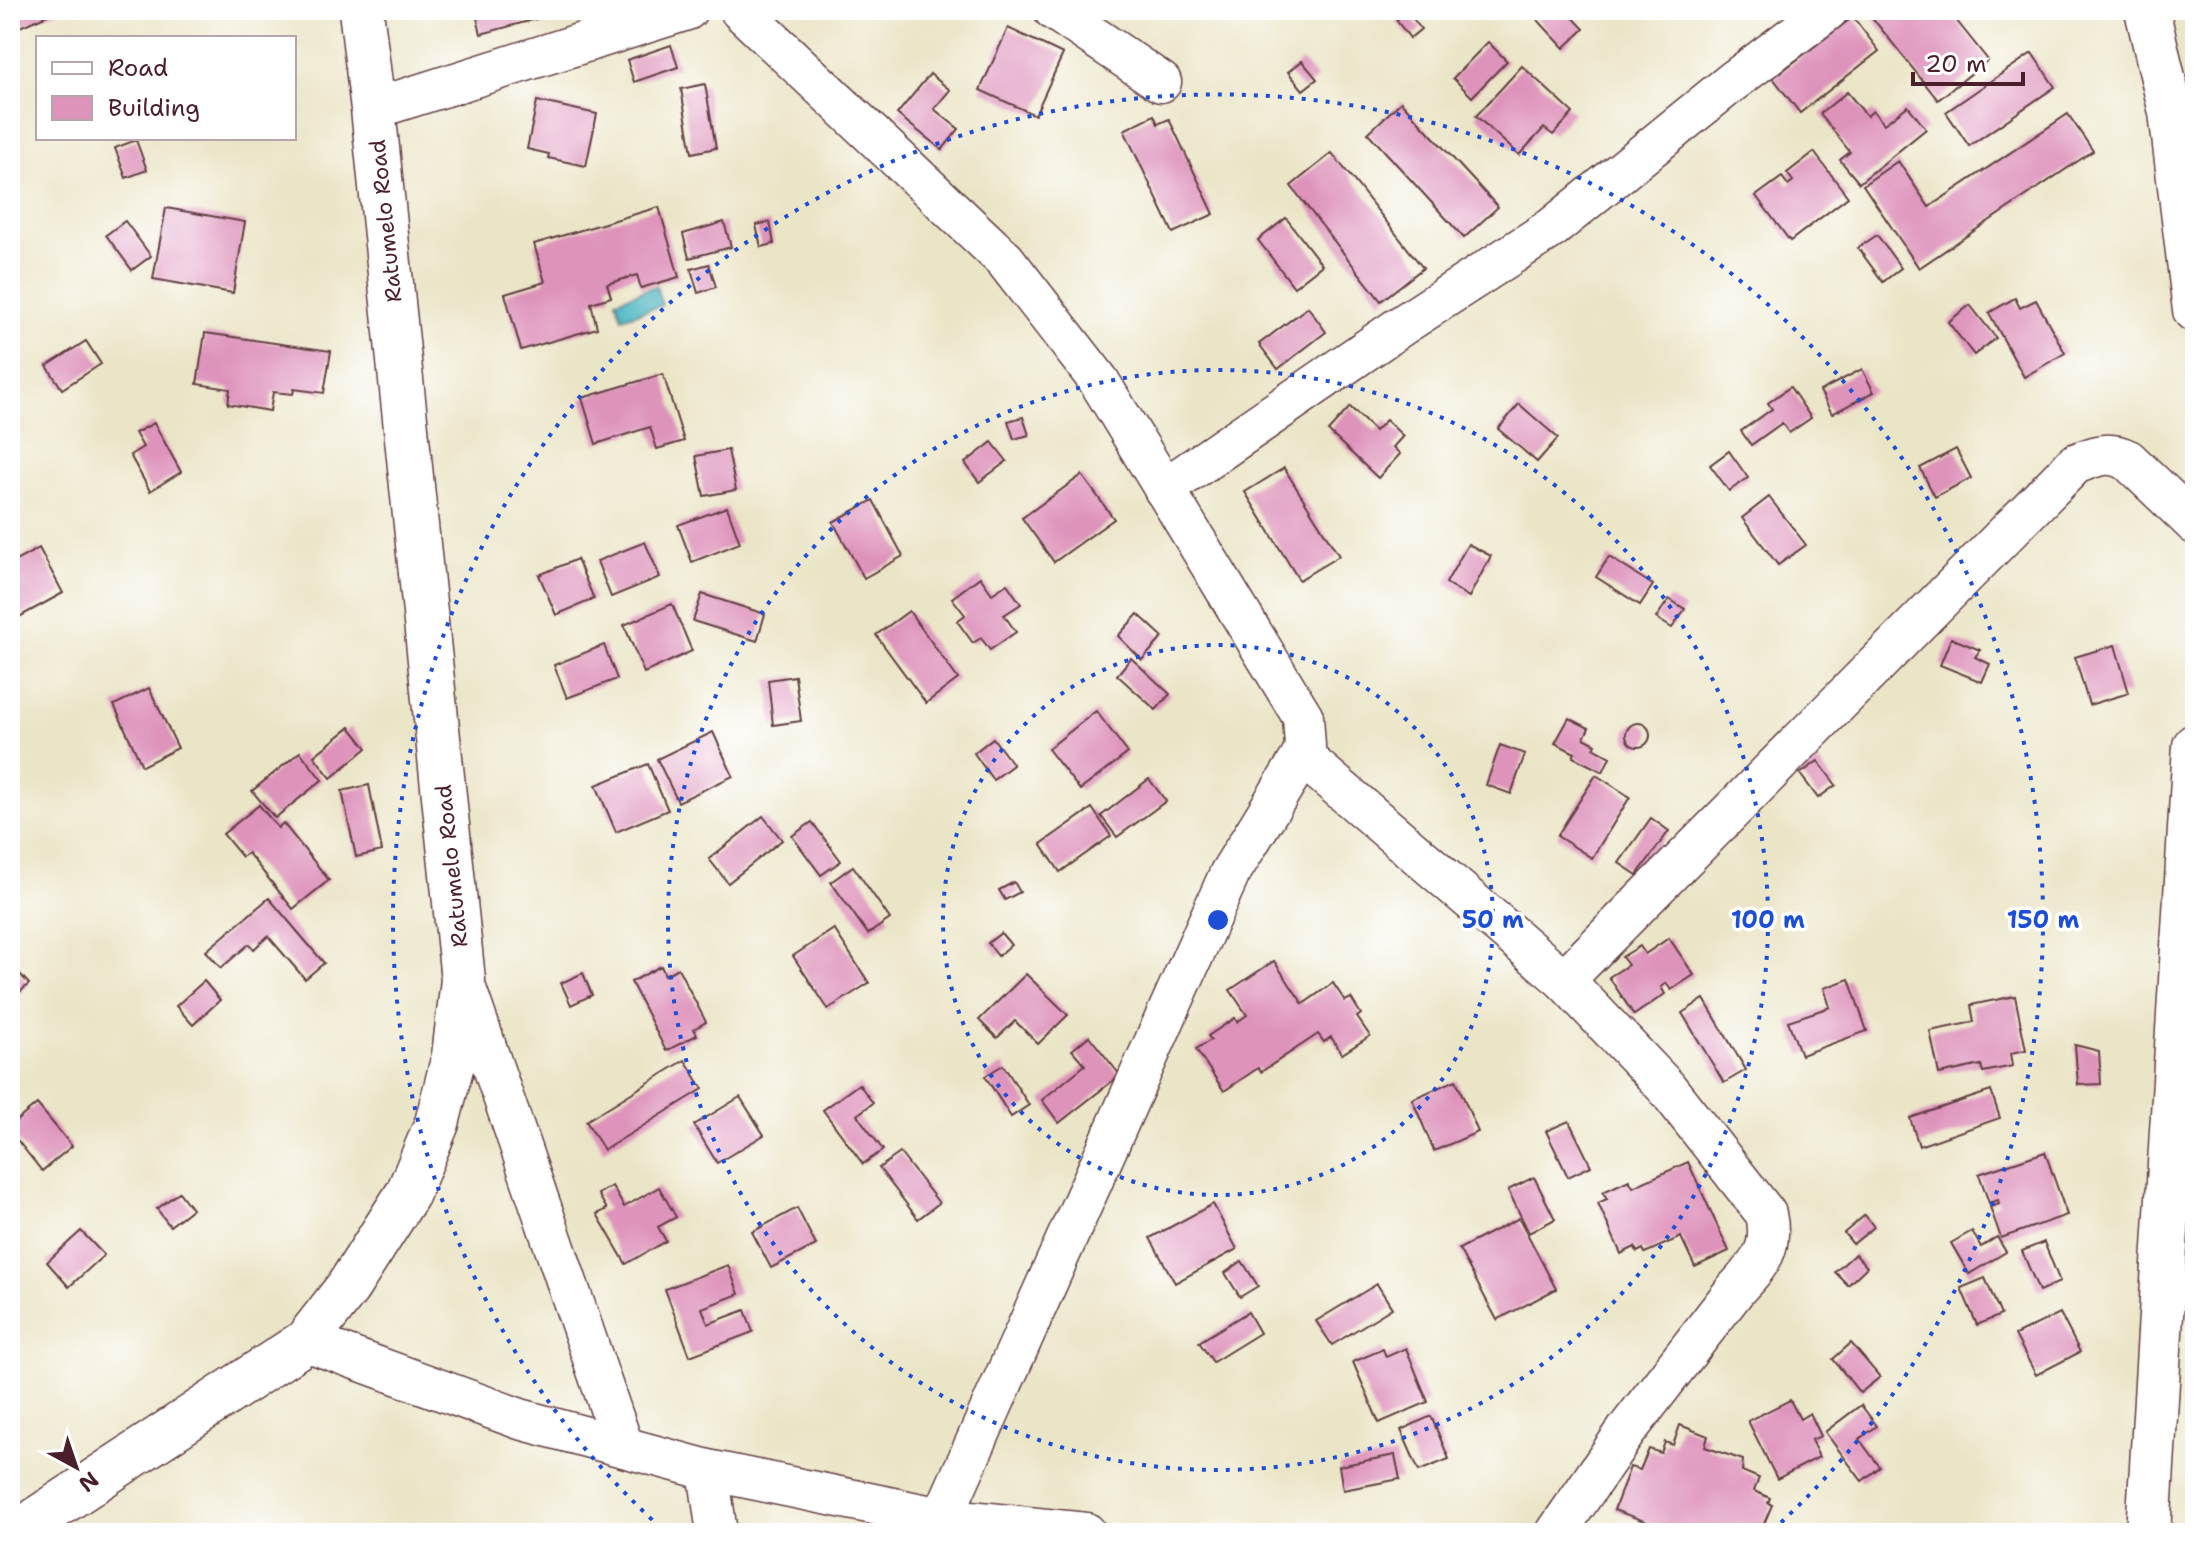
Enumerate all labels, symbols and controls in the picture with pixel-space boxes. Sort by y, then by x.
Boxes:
legend [36,36,296,140]
scale bar [1913,36,2023,86]
text: 20 m [1925,48,1987,80]
text: Road [108,52,168,84]
text: Building [108,92,200,124]
street label: Ratumelo Road [363,138,408,304]
street label: Ratumelo Road [429,783,474,949]
text: 50 m [1462,904,1524,936]
text: 100 m [1731,904,1805,936]
text: 150 m [2007,904,2079,936]
centre of rings [1204,906,1232,934]
north arrow [36,1427,116,1507]
text: N [73,1465,105,1499]

